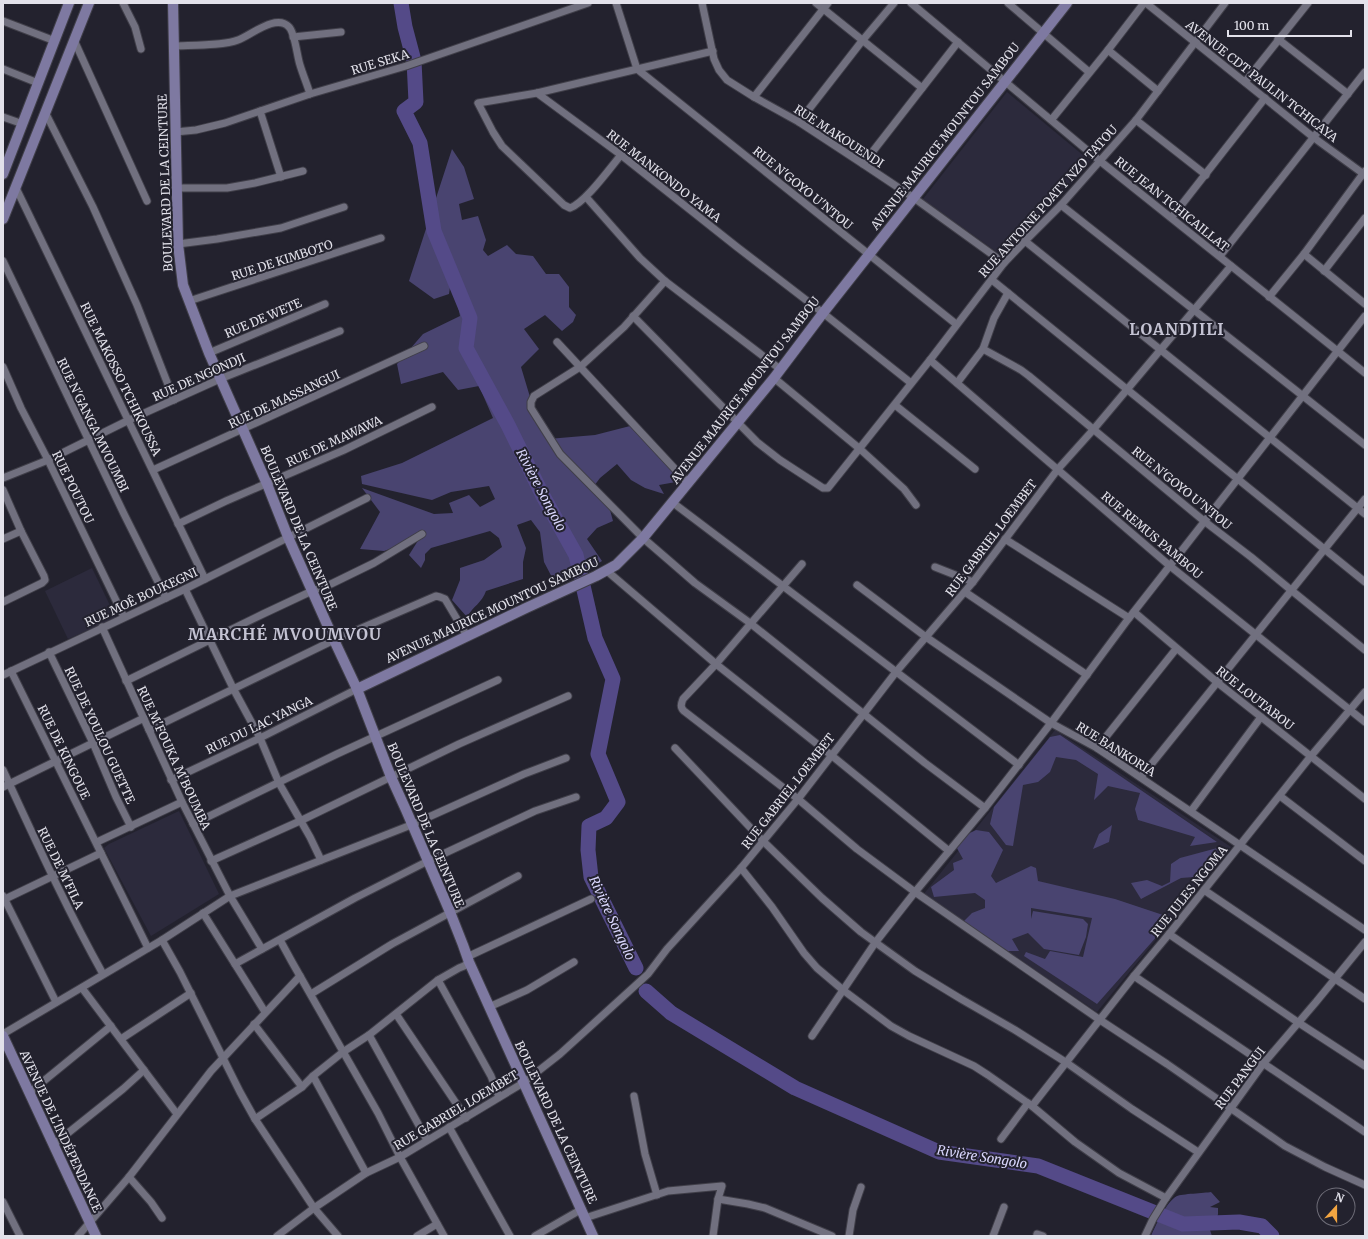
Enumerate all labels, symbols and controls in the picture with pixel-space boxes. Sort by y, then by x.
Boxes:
scale bar [1228,12,1351,38]
street label: AVENUE CDT PAULIN TCHICAYA [1182,16,1341,145]
text: 100 m [1234,18,1269,33]
street label: AVENUE MAURICE MOUNTOU SAMBOU [867,39,1023,233]
street label: RUE SEKA [349,46,411,78]
street label: BOULEVARD DE LA CEINTURE [154,94,176,272]
street label: RUE MAKOUENDI [791,101,887,171]
street label: RUE ANTOINE POATY NZO TATOU [976,122,1120,280]
street label: RUE MANKONDO YAMA [604,127,725,226]
street label: RUE N'GOYO U'NTOU [750,143,856,233]
street label: RUE JEAN TCHICAILLAT [1112,153,1233,255]
street label: RUE DE KIMBOTO [229,236,335,283]
street label: AVENUE MAURICE MOUNTOU SAMBOU [667,293,823,487]
street label: RUE DE WETE [222,295,304,341]
street label: RUE MAKOSSO TCHIKOUSSA [77,300,165,459]
district label: LOANDJILI [1129,319,1225,339]
street label: RUE DE NGONDJI [150,350,248,404]
street label: RUE N'GANGA MVOUMBI [54,355,132,495]
street label: RUE DE MASSANGUI [226,367,342,431]
street label: RUE DE MAWAWA [284,412,385,470]
street label: BOULEVARD DE LA CEINTURE [257,443,341,613]
street label: RUE N'GOYO U'NTOU [1129,443,1235,533]
water label: Rivière Songolo [512,446,570,534]
street label: RUE POUTOU [49,448,97,526]
street label: RUE GABRIEL LOEMBET [942,476,1040,599]
street label: RUE REMUS PAMBOU [1098,488,1206,582]
street label: AVENUE MAURICE MOUNTOU SAMBOU [382,554,601,666]
street label: RUE MOÊ BOUKEGNI [82,564,200,630]
district label: MARCHÉ MVOUMVOU [188,624,382,644]
street label: RUE LOUTABOU [1213,663,1297,733]
street label: RUE DE YOULOU GUETTE [62,664,139,806]
street label: RUE M'FOUKA M'BOUMBA [134,684,214,833]
street label: RUE DU LAC YANGA [203,692,315,757]
street label: RUE DE KINGOUE [35,702,94,802]
street label: RUE BANKORIA [1073,718,1159,780]
street label: RUE GABRIEL LOEMBET [738,730,838,852]
street label: BOULEVARD DE LA CEINTURE [384,740,468,910]
street label: RUE DE M'FILA [35,825,88,912]
street label: RUE JULES NGOMA [1148,842,1231,940]
water label: Rivière Songolo [585,873,639,963]
street label: BOULEVARD DE LA CEINTURE [512,1038,600,1206]
street label: RUE PANGUI [1212,1044,1268,1112]
street label: AVENUE DE L'INDÉPENDANCE [16,1047,105,1215]
street label: RUE GABRIEL LOEMBET [391,1067,521,1153]
water label: Rivière Songolo [936,1141,1028,1173]
north arrow [1316,1187,1356,1227]
text: N [1333,1190,1346,1206]

